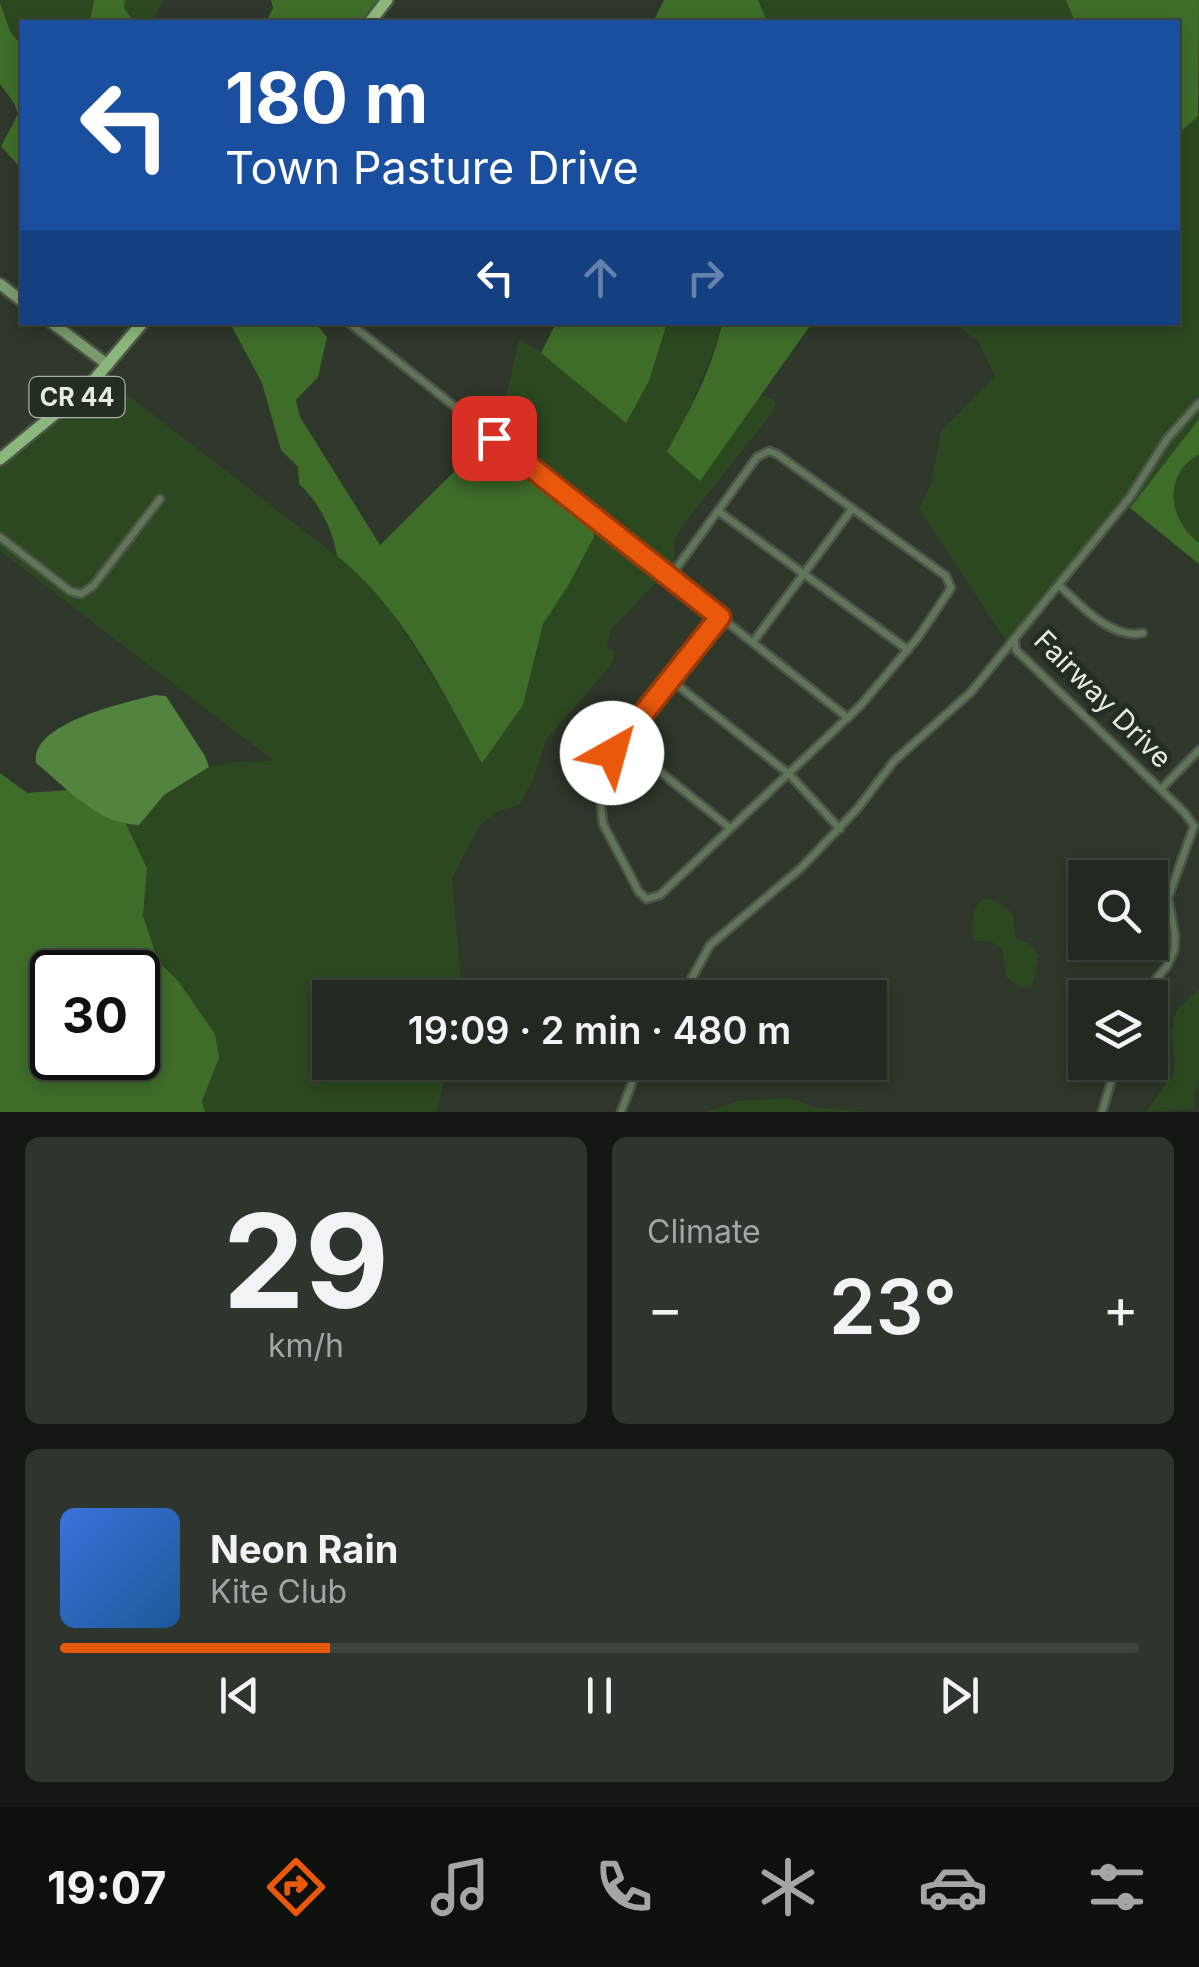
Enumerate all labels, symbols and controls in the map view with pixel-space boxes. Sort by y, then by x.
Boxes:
text: 180 m [225,55,428,140]
icon: left [60,60,190,190]
text: Town Pasture Drive [225,140,639,195]
icon: left [468,250,523,305]
icon: ahead [573,250,628,305]
icon: right [678,250,733,305]
road number: CR 44 [30,377,124,417]
pin [452,396,537,481]
icon: arrive [467,411,522,466]
street label: Fairway Drive [1027,623,1179,775]
position arrow [560,701,664,805]
map controls [1068,860,1168,1080]
button: search [1068,860,1168,960]
speed limit sign: 30 [30,950,160,1080]
button: layers [1068,980,1168,1080]
text: 19:09 · 2 min · 480 m [408,1007,791,1053]
text: 29 [223,1182,389,1339]
text: Climate [647,1212,761,1251]
text: 23° [829,1261,957,1352]
text: − [647,1275,683,1341]
text: + [1103,1275,1139,1341]
text: km/h [268,1326,344,1365]
text: Neon Rain [210,1526,398,1572]
text: Kite Club [210,1572,347,1611]
icon: previous [212,1668,267,1723]
icon: pause [572,1668,627,1723]
icon: next [932,1668,987,1723]
icon: directions [261,1852,331,1922]
icon: music [425,1852,495,1922]
icon: phone [589,1852,659,1922]
icon: climate [753,1852,823,1922]
icon: car [918,1852,988,1922]
icon: filters [1082,1852,1152,1922]
text: 19:07 [47,1860,166,1915]

